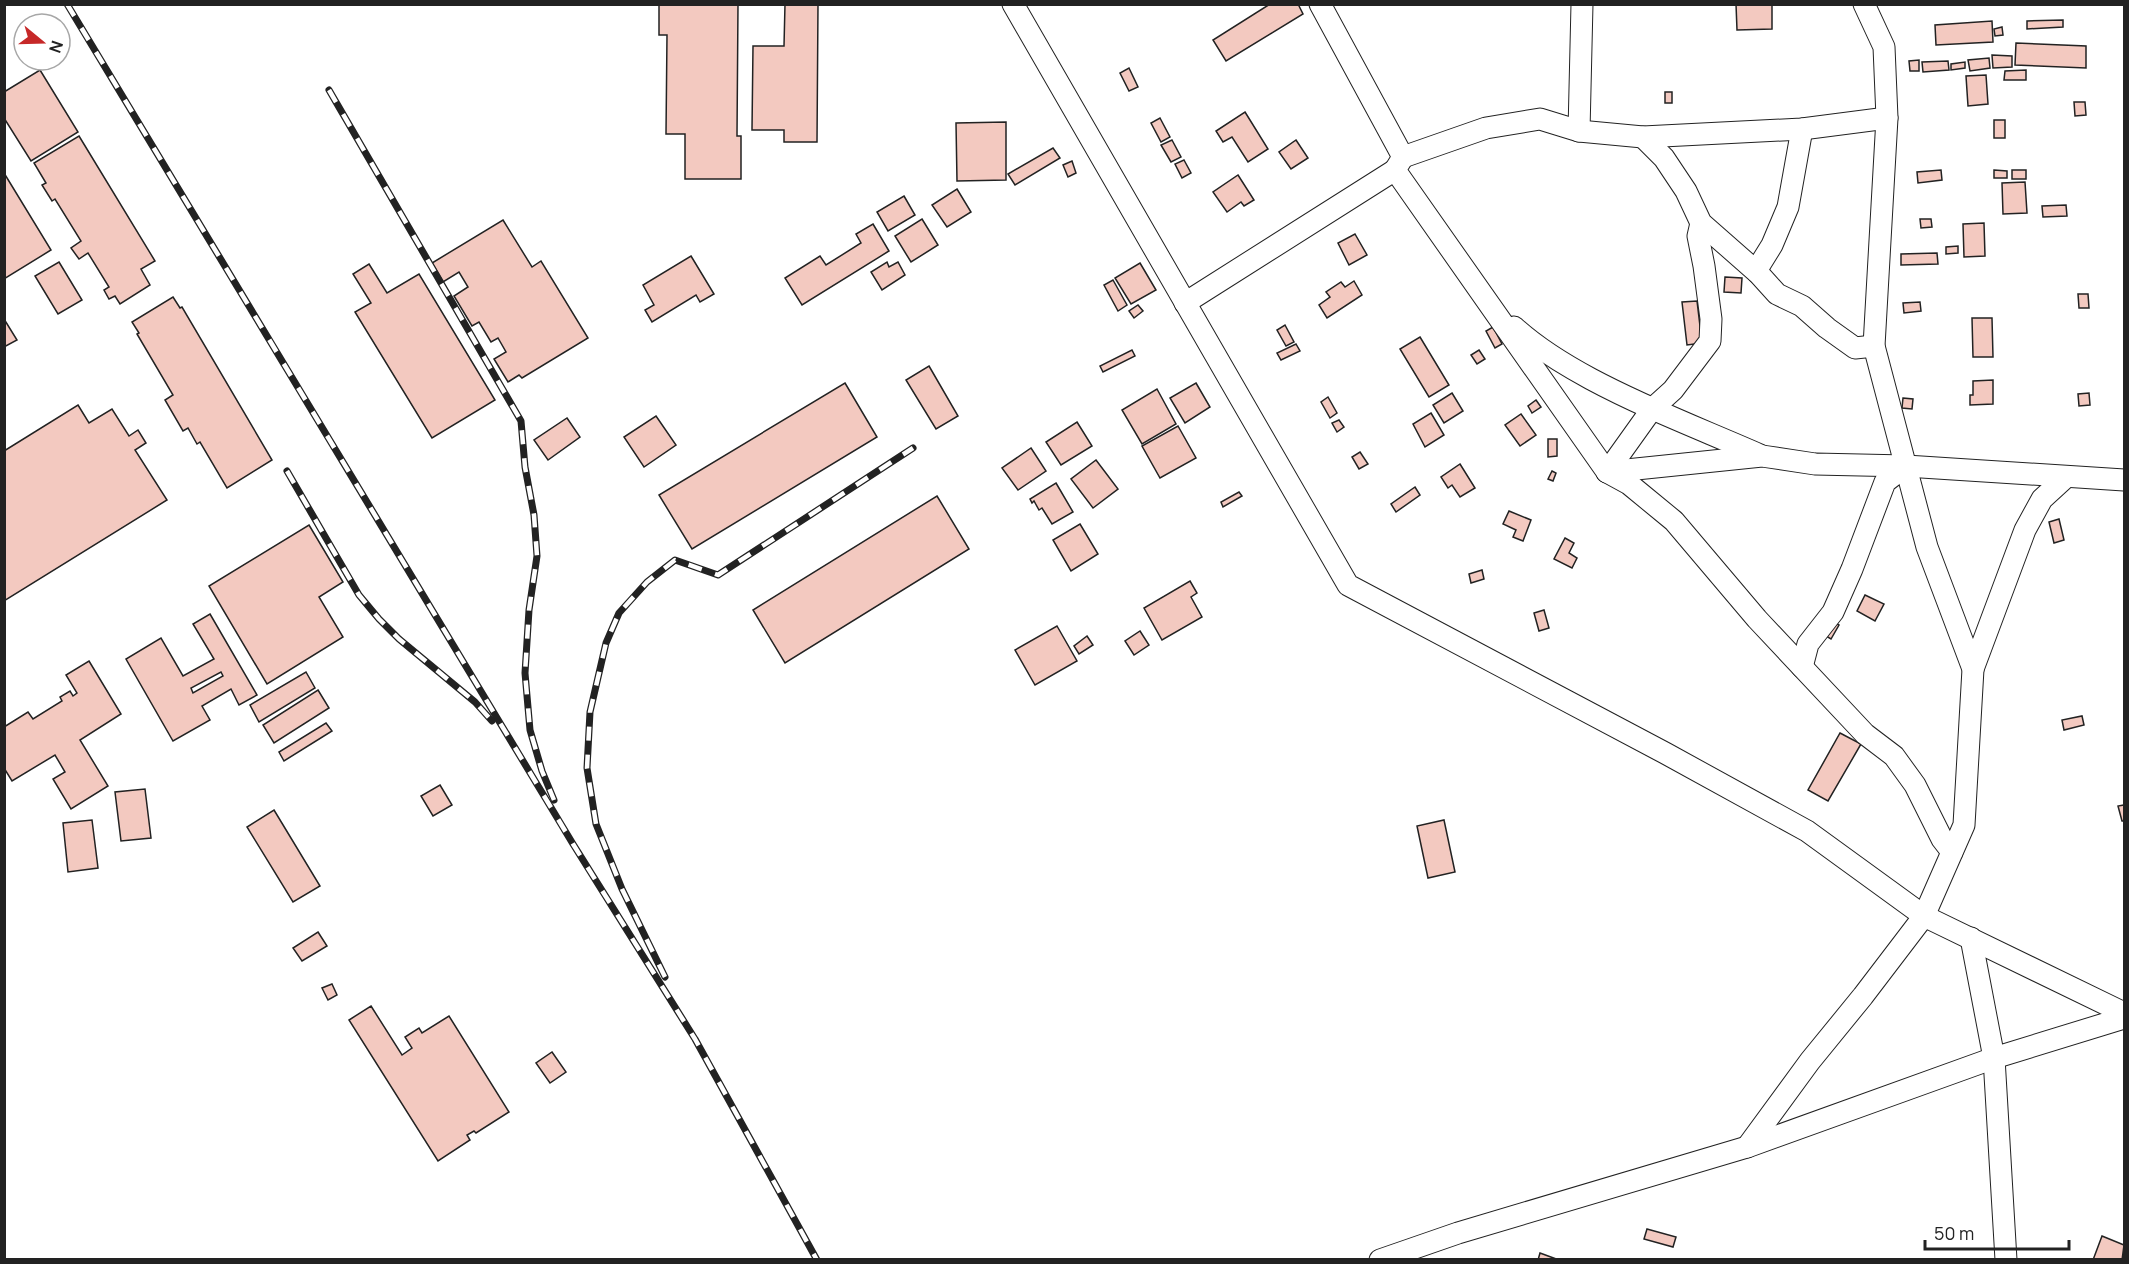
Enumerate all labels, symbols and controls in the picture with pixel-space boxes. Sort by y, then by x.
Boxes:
north arrow [12,12,72,72]
text: N [44,38,68,56]
scale bar [1925,1213,2069,1251]
text: 50 m [1934,1221,1974,1245]

